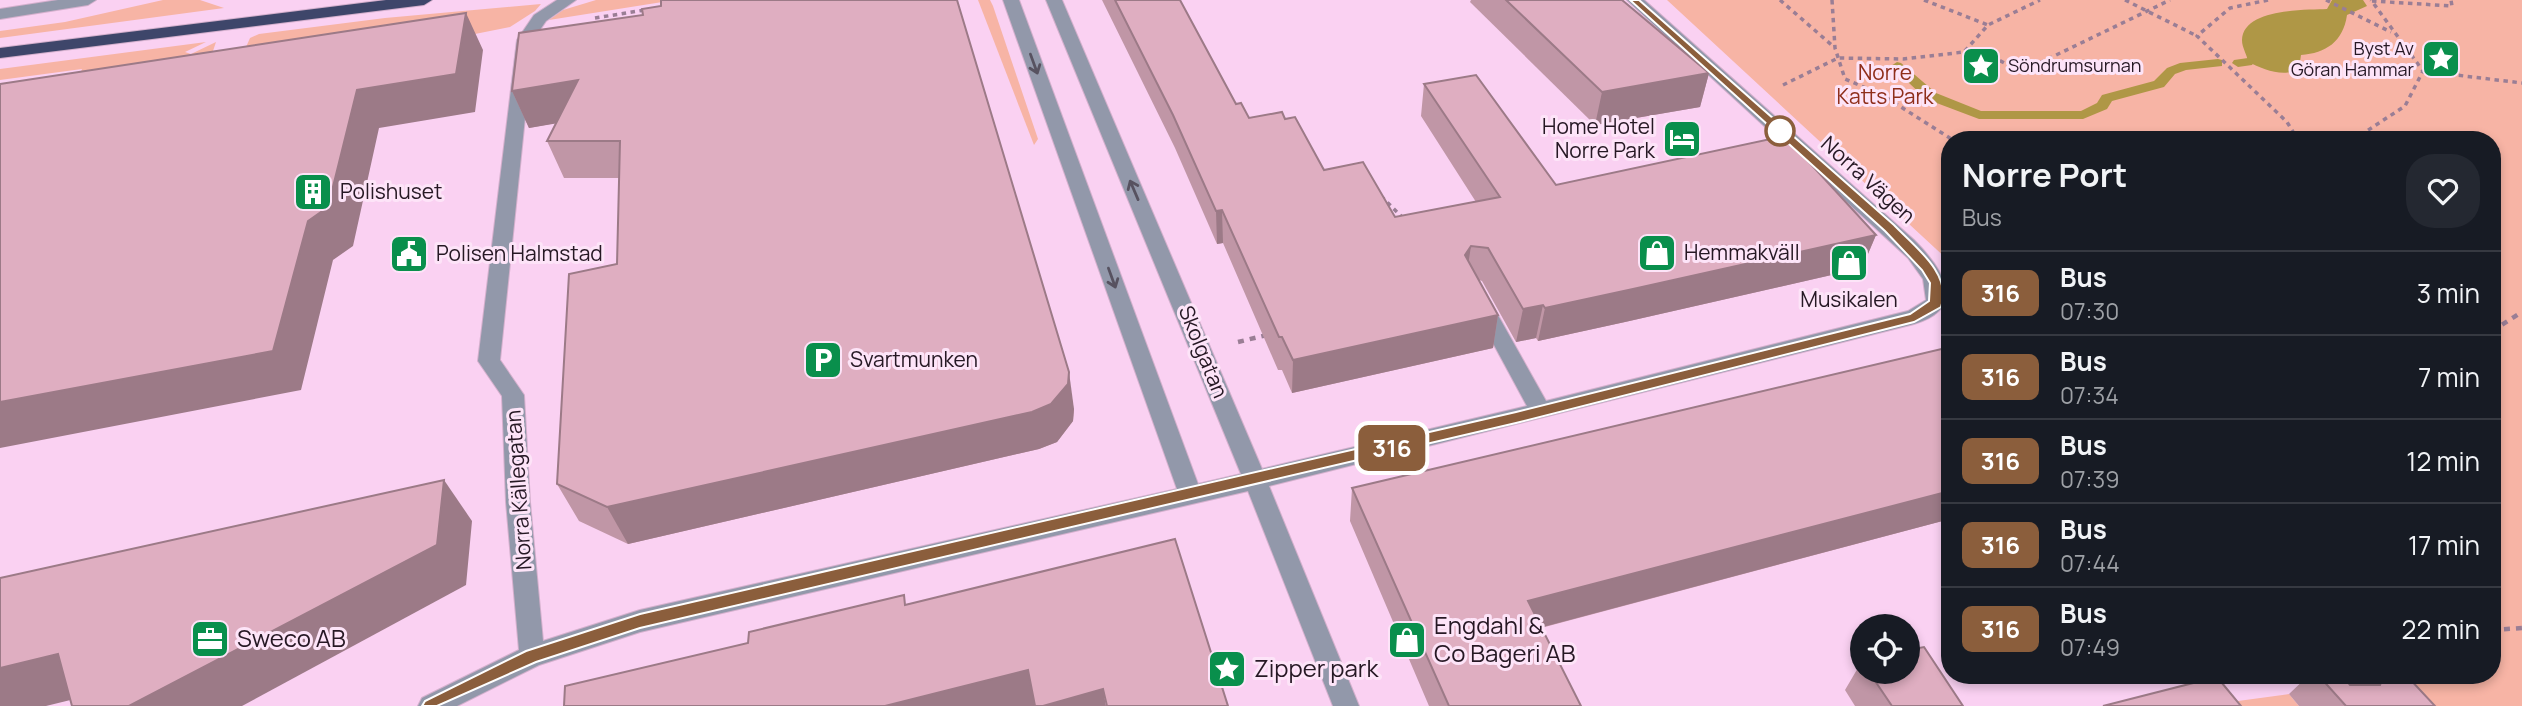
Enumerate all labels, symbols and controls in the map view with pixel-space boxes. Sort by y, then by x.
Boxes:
place label: Byst Av Göran Hammar [2291,36,2414,81]
place icon: Byst Av Göran Hammar [2420,38,2462,80]
place icon: Söndrumsurnan [1960,45,2002,87]
one-way arrow [1029,53,1041,75]
place label: Söndrumsurnan [2008,53,2142,77]
park label: Norre Katts Park [1837,58,1934,110]
place label: Home Hotel Norre Park [1542,112,1656,164]
unlabelled marker [1765,116,1795,146]
hotel icon: Home Hotel Norre Park [1661,118,1703,160]
street label: Norra Vägen [1816,129,1922,229]
text: Norre Port [1962,152,2127,197]
button: heart [2406,154,2480,228]
building icon: Polishuset [292,171,334,213]
place label: Polishuset [340,177,443,205]
one-way arrow [1127,180,1140,201]
text: Bus [1962,201,2002,233]
shop icon: Hemmakväll [1636,232,1678,274]
public building icon: Polisen Halmstad [388,233,430,275]
place label: Hemmakväll [1684,238,1800,266]
place label: Polisen Halmstad [436,239,603,267]
shop icon: Musikalen [1828,242,1870,284]
text: Bus [2060,259,2107,295]
one-way arrow [1106,266,1119,288]
text: 3 min [2417,275,2480,311]
text: 316 [1981,276,2020,309]
place label: Musikalen [1800,285,1898,313]
text: 07:30 [2060,295,2119,327]
street label: Skolgatan [1173,301,1235,402]
parking icon: Svartmunken [802,339,844,381]
text: Bus [2060,343,2107,379]
place label: Svartmunken [850,345,978,373]
text: 7 min [2418,359,2480,395]
text: 316 [1981,360,2020,393]
text: 07:34 [2060,379,2119,411]
street label: Norra Källegatan [498,409,538,571]
line badge: 316 [1352,425,1432,471]
text: Bus [2060,427,2107,463]
text: 316 [1372,431,1412,464]
text: 12 min [2406,443,2480,479]
text: 316 [1981,444,2020,477]
text: 07:39 [2060,463,2119,495]
text: Bus [2060,511,2107,547]
text: 17 min [2408,527,2480,563]
text: 316 [1981,528,2020,561]
text: 07:44 [2060,547,2120,579]
text: Bus [2060,595,2107,631]
place label: Engdahl & Co Bageri AB [1434,608,1575,669]
text: 22 min [2402,611,2480,647]
text: 316 [1981,612,2020,645]
map controls [1850,614,1920,684]
button: locate [1850,614,1920,684]
office icon: Sweco AB [189,618,231,660]
shop icon: Engdahl & Co Bageri AB [1386,619,1428,661]
place label: Sweco AB [237,621,346,654]
text: 07:49 [2060,631,2120,663]
place icon: Zipper park [1206,648,1248,690]
place label: Zipper park [1254,651,1379,684]

